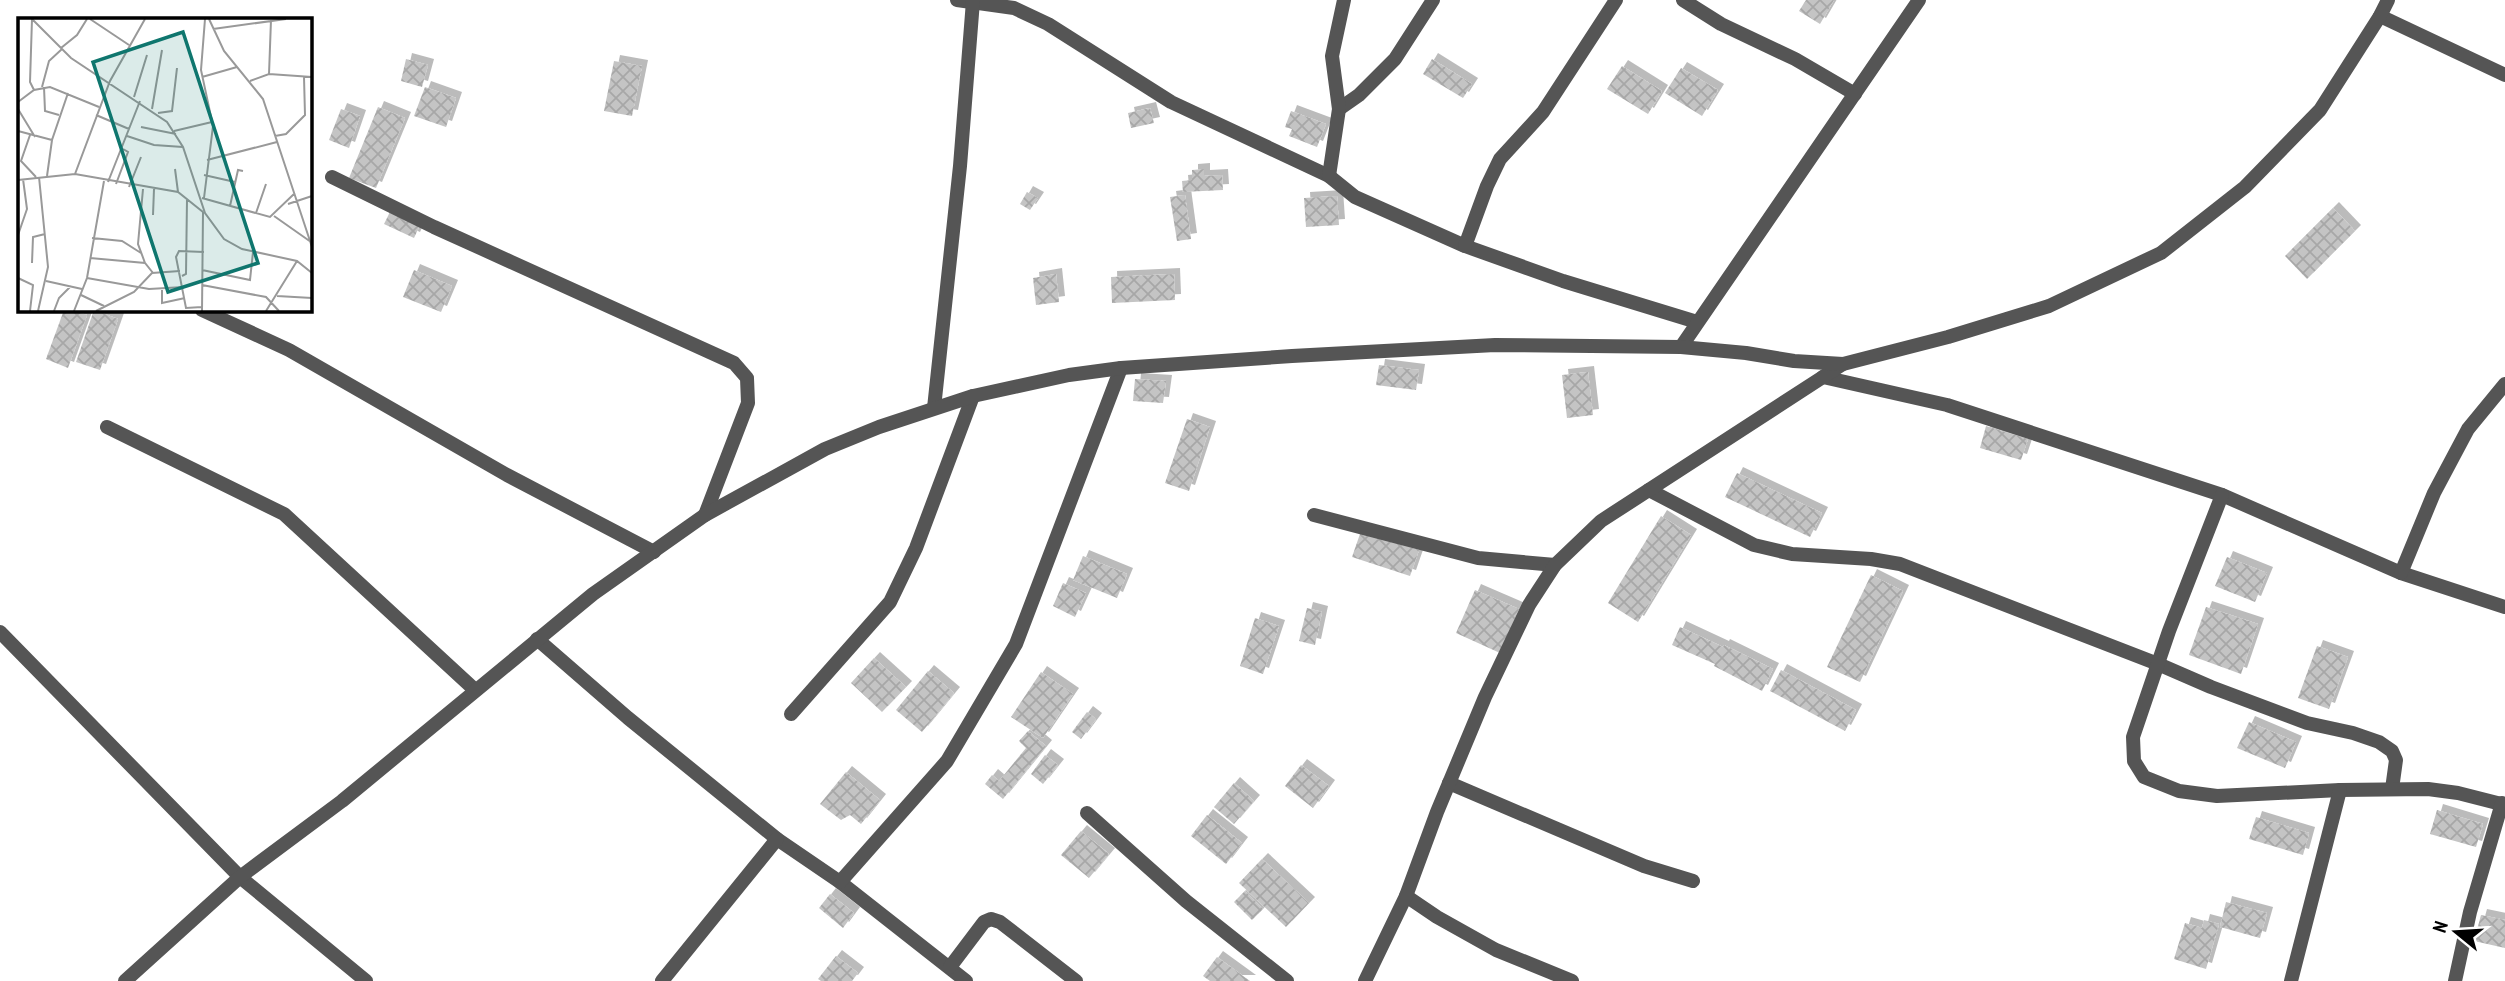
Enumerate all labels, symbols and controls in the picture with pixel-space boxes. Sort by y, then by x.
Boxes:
inset map [18,18,312,312]
north arrow [2421,897,2491,967]
text: N [2427,918,2453,935]

